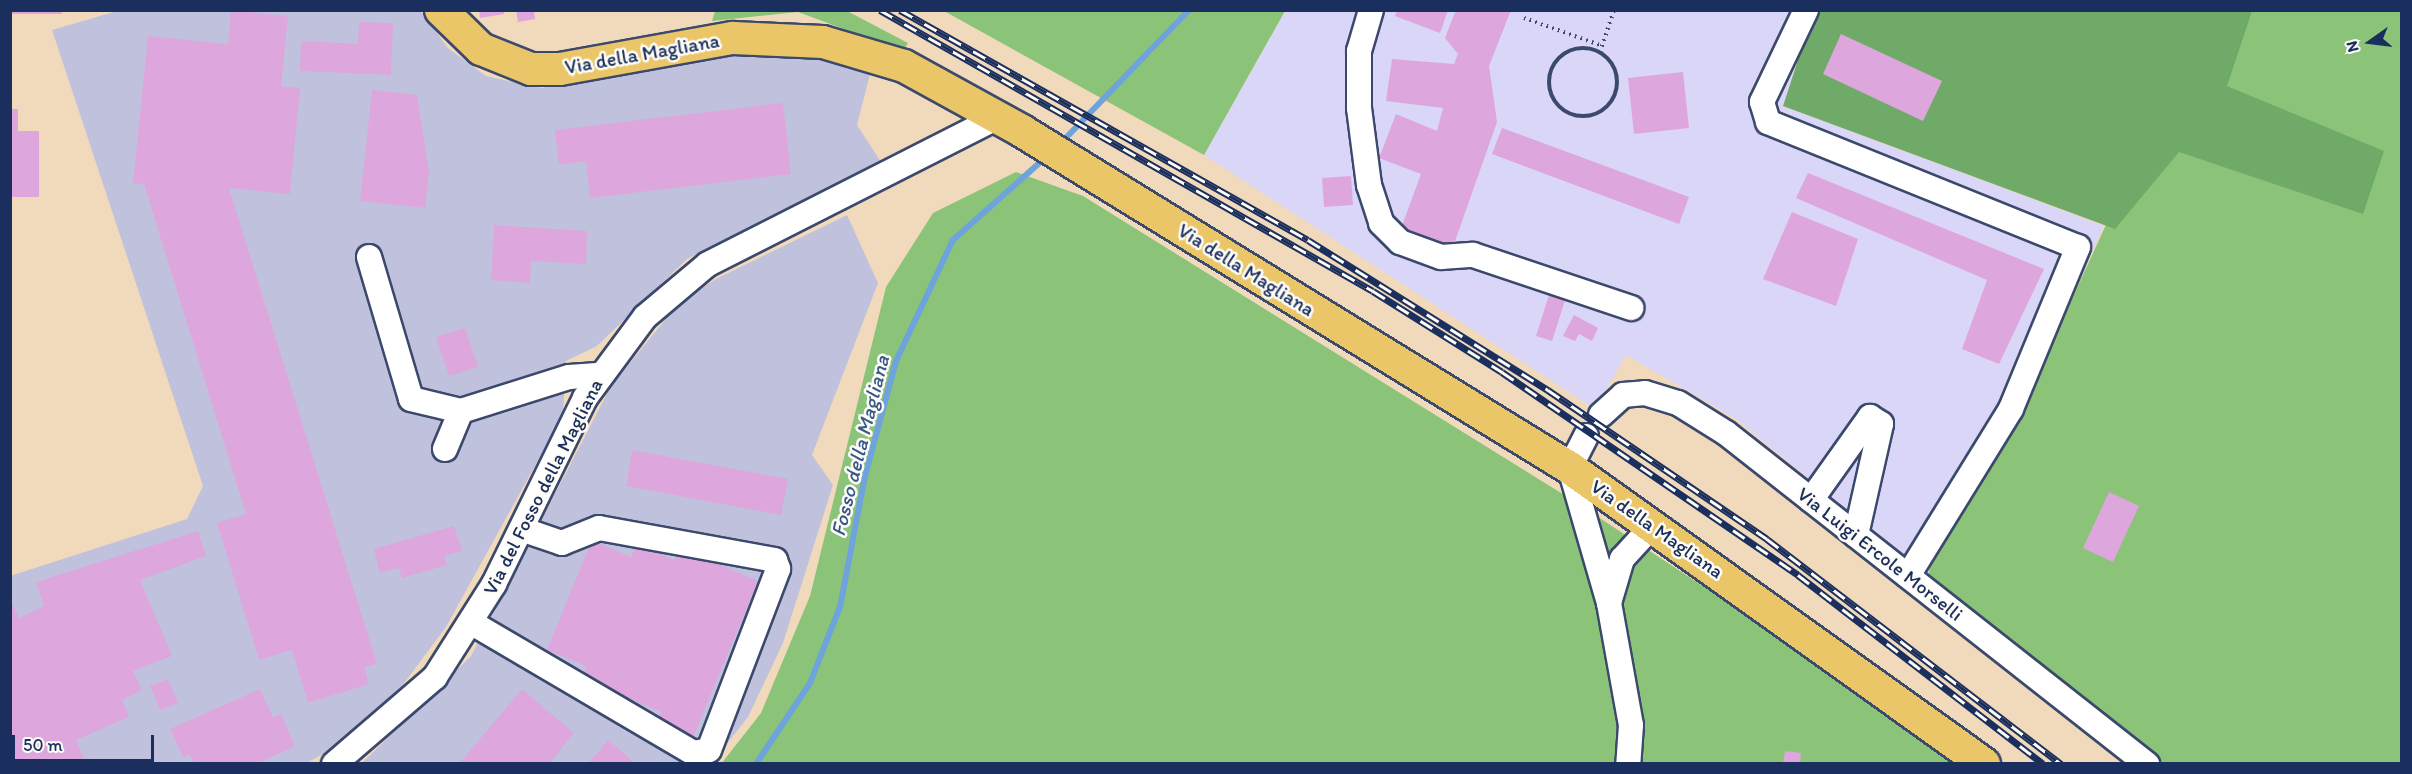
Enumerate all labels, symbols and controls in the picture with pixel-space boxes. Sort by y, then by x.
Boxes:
north arrow [2340,12,2400,72]
street label: Via della Magliana [563,29,721,79]
text: N [2342,39,2363,54]
street label: Via della Magliana [1173,218,1319,322]
water label: Fosso della Magliana [825,352,895,540]
street label: Via del Fosso della Magliana [478,375,608,599]
street label: Via della Magliana [1586,474,1728,584]
street label: Via Luigi Ercole Morselli [1792,482,1968,626]
scale bar [15,723,158,761]
text: 50 m [23,734,63,756]

